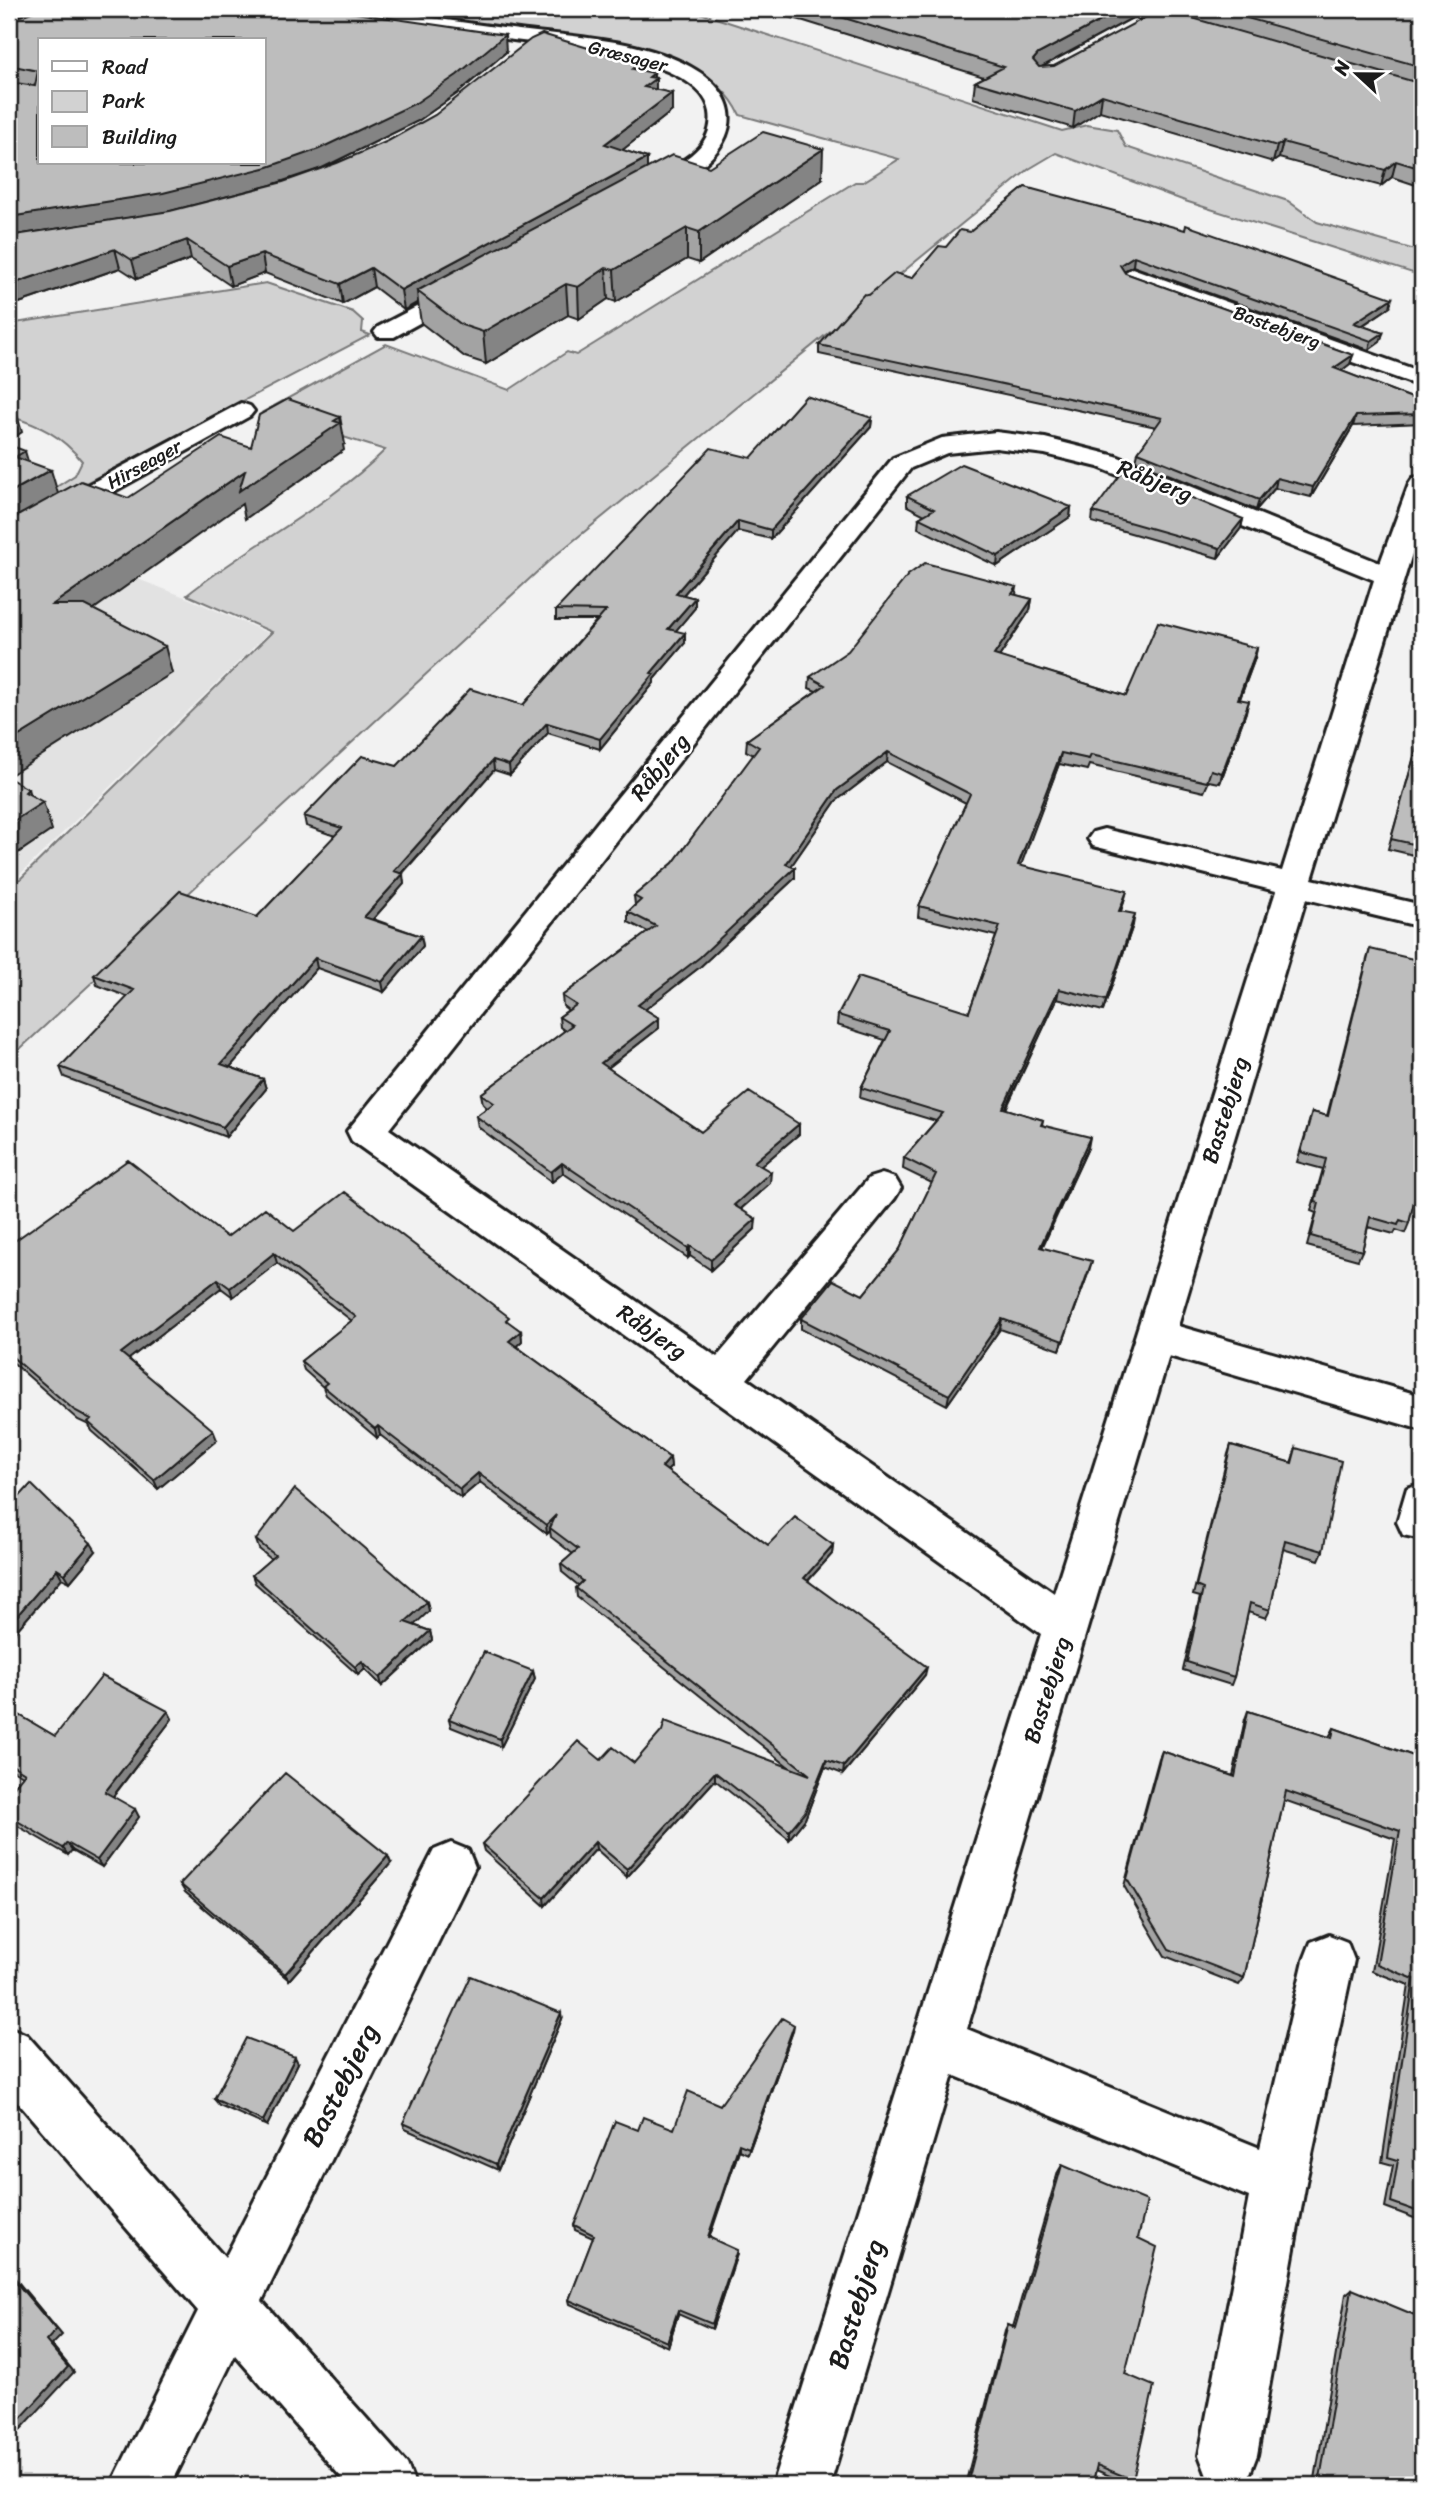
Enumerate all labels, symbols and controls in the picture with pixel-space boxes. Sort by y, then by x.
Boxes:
street label: Græsager [585,30,672,82]
legend [38,38,266,164]
north arrow [1322,38,1392,108]
text: Road [102,48,149,86]
text: N [1324,55,1360,81]
text: Park [102,82,145,120]
text: Building [102,118,178,156]
street label: Bastebjerg [1229,296,1325,358]
street label: Hirseager [100,429,189,498]
street label: Råbjerg [1111,447,1199,515]
street label: Råbjerg [619,723,701,810]
street label: Bastebjerg [1189,1051,1261,1169]
street label: Råbjerg [608,1293,696,1372]
street label: Bastebjerg [1011,1631,1083,1749]
street label: Bastebjerg [288,2014,392,2156]
street label: Bastebjerg [813,2233,899,2375]

